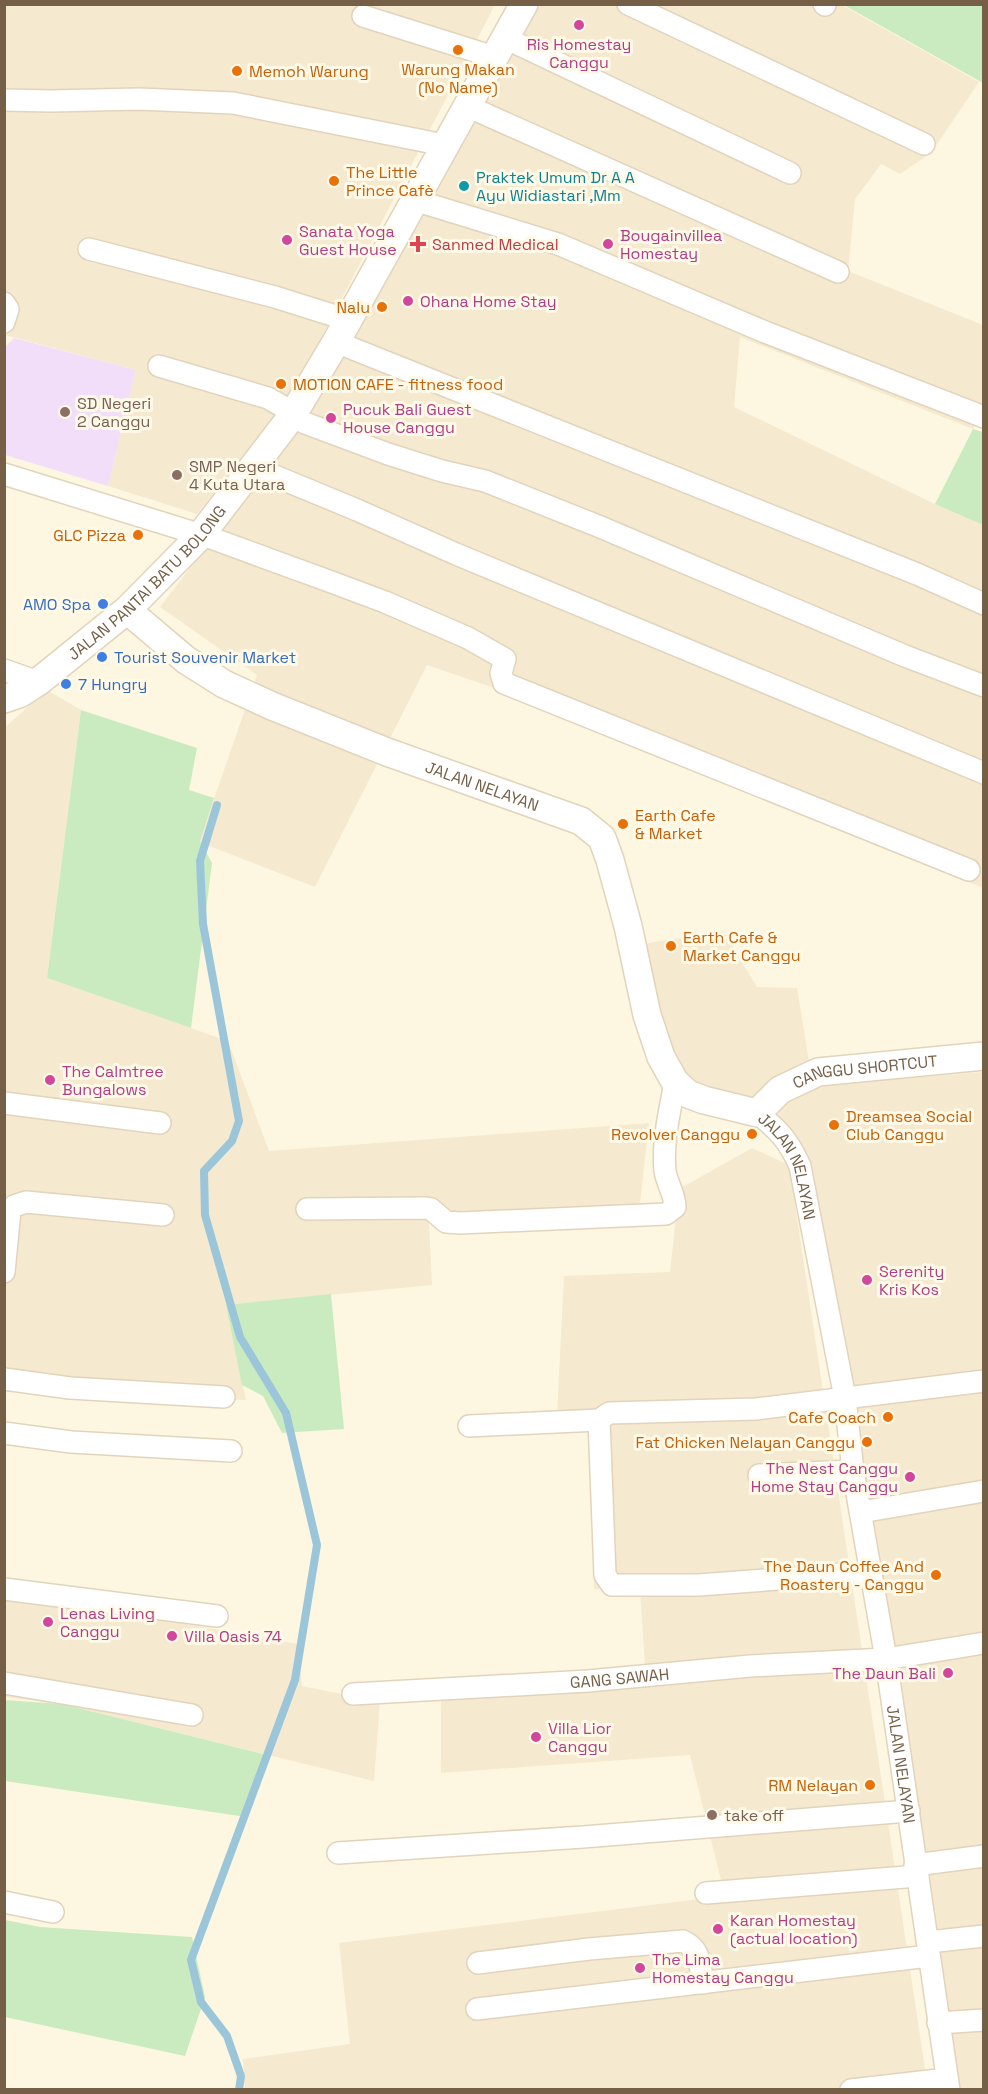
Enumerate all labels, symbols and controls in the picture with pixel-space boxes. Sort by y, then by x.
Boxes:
marker: Ris Homestay Canggu [572,18,586,32]
place label: Ris Homestay Canggu [527,34,631,73]
marker: Warung Makan (No Name) [451,43,465,57]
place label: Warung Makan (No Name) [401,59,515,98]
place label: Memoh Warung [249,61,369,82]
marker: Memoh Warung [230,64,244,78]
place label: The Little Prince Cafè [346,162,434,201]
place label: Praktek Umum Dr A A Ayu Widiastari ,Mm [476,167,635,206]
marker: The Little Prince Cafè [327,174,341,188]
marker: Praktek Umum Dr A A Ayu Widiastari ,Mm [457,179,471,193]
place label: Sanata Yoga Guest House [299,221,397,260]
place label: Bougainvillea Homestay [620,225,722,264]
marker: Sanata Yoga Guest House [280,233,294,247]
place label: Sanmed Medical [432,234,559,255]
marker: Sanmed Medical [409,235,427,253]
marker: Bougainvillea Homestay [601,237,615,251]
place label: Ohana Home Stay [420,291,556,312]
marker: Ohana Home Stay [401,294,415,308]
place label: Nalu [336,297,370,318]
marker: Nalu [375,300,389,314]
place label: MOTION CAFE - fitness food [293,374,503,395]
marker: MOTION CAFE - fitness food [274,377,288,391]
place label: SD Negeri 2 Canggu [77,393,151,432]
place label: Pucuk Bali Guest House Canggu [343,399,472,438]
marker: SD Negeri 2 Canggu [58,405,72,419]
marker: Pucuk Bali Guest House Canggu [324,411,338,425]
place label: SMP Negeri 4 Kuta Utara [189,456,285,495]
marker: SMP Negeri 4 Kuta Utara [170,468,184,482]
street label: JALAN PANTAI BATU BOLONG [63,501,231,665]
place label: GLC Pizza [53,525,126,546]
marker: GLC Pizza [131,528,145,542]
place label: AMO Spa [23,594,91,615]
marker: AMO Spa [96,597,110,611]
place label: Tourist Souvenir Market [114,647,296,668]
marker: Tourist Souvenir Market [95,650,109,664]
place label: 7 Hungry [78,674,147,695]
marker: 7 Hungry [59,677,73,691]
street label: JALAN NELAYAN [422,756,542,816]
place label: Earth Cafe & Market [635,805,716,844]
marker: Earth Cafe & Market [616,817,630,831]
place label: Earth Cafe & Market Canggu [683,927,801,966]
marker: Earth Cafe & Market Canggu [664,939,678,953]
street label: CANGGU SHORTCUT [789,1051,938,1094]
place label: The Calmtree Bungalows [62,1061,164,1100]
marker: The Calmtree Bungalows [43,1073,57,1087]
place label: Dreamsea Social Club Canggu [846,1106,972,1145]
street label: JALAN NELAYAN [754,1108,820,1222]
marker: Dreamsea Social Club Canggu [827,1118,841,1132]
place label: Revolver Canggu [611,1124,740,1145]
marker: Revolver Canggu [745,1127,759,1141]
place label: Serenity Kris Kos [879,1261,944,1300]
marker: Serenity Kris Kos [860,1273,874,1287]
place label: Cafe Coach [788,1407,876,1428]
marker: Cafe Coach [881,1410,895,1424]
place label: Fat Chicken Nelayan Canggu [636,1432,855,1453]
marker: Fat Chicken Nelayan Canggu [860,1435,874,1449]
place label: The Nest Canggu Home Stay Canggu [751,1458,898,1497]
marker: The Nest Canggu Home Stay Canggu [903,1470,917,1484]
place label: The Daun Coffee And Roastery - Canggu [763,1556,924,1595]
marker: The Daun Coffee And Roastery - Canggu [929,1568,943,1582]
place label: Lenas Living Canggu [60,1603,155,1642]
marker: Lenas Living Canggu [41,1615,55,1629]
place label: Villa Oasis 74 [184,1626,282,1647]
marker: Villa Oasis 74 [165,1629,179,1643]
place label: The Daun Bali [832,1663,936,1684]
street label: GANG SAWAH [569,1664,670,1693]
marker: The Daun Bali [941,1666,955,1680]
street label: JALAN NELAYAN [882,1704,920,1825]
place label: Villa Lior Canggu [548,1718,612,1757]
marker: Villa Lior Canggu [529,1730,543,1744]
place label: RM Nelayan [768,1775,858,1796]
marker: RM Nelayan [863,1778,877,1792]
place label: take off [724,1805,784,1826]
marker: take off [705,1808,719,1822]
place label: Karan Homestay (actual location) [730,1910,858,1949]
marker: Karan Homestay (actual location) [711,1922,725,1936]
place label: The Lima Homestay Canggu [652,1949,794,1988]
marker: The Lima Homestay Canggu [633,1961,647,1975]

